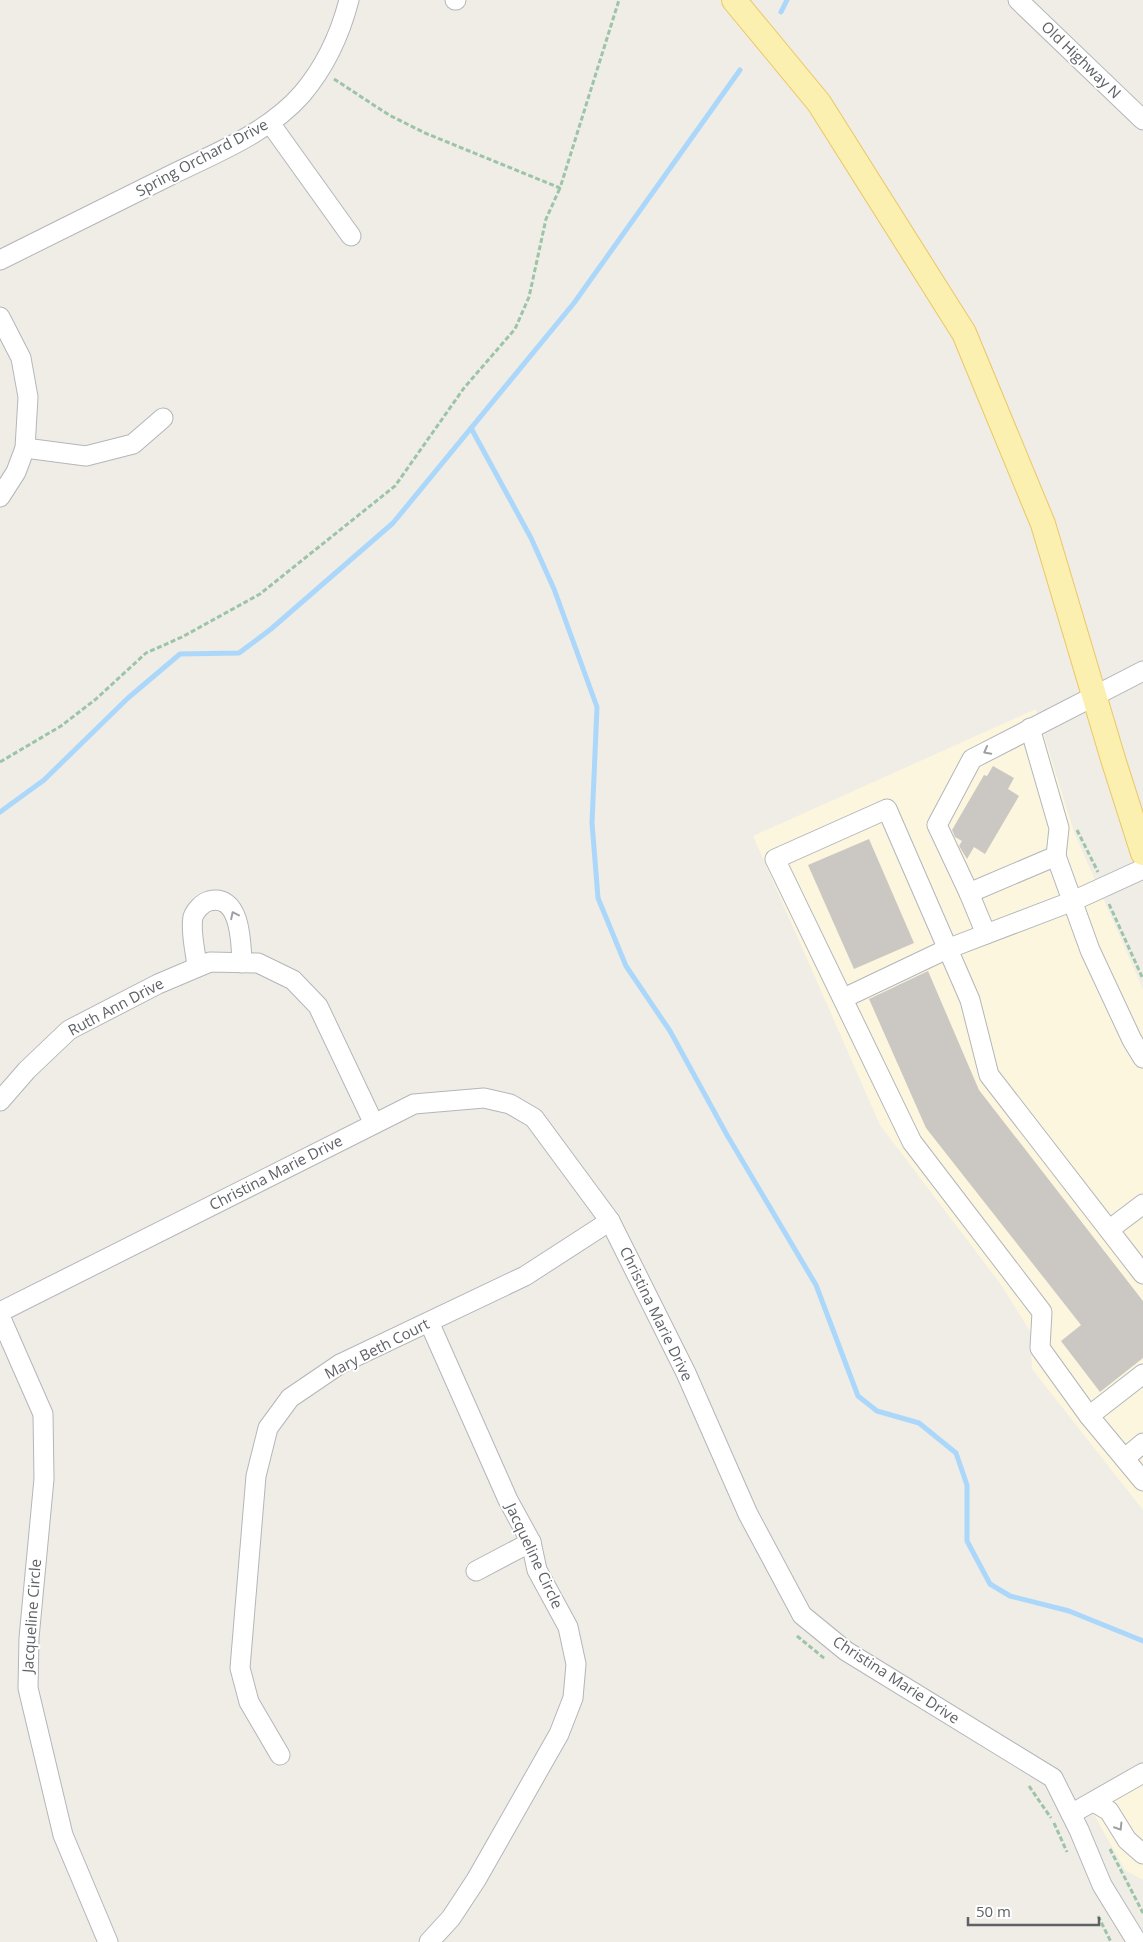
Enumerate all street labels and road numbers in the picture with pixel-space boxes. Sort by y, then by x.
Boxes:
street label: Old Highway N [1038,16,1126,102]
street label: Spring Orchard Drive [132,114,271,200]
street label: Ruth Ann Drive [64,973,167,1040]
street label: Christina Marie Drive [205,1130,346,1214]
street label: Christina Marie Drive [616,1243,698,1384]
street label: Mary Beth Court [321,1313,432,1383]
street label: Jacqueline Circle [501,1498,568,1612]
street label: Jacqueline Circle [17,1558,45,1676]
street label: Christina Marie Drive [829,1631,964,1728]

